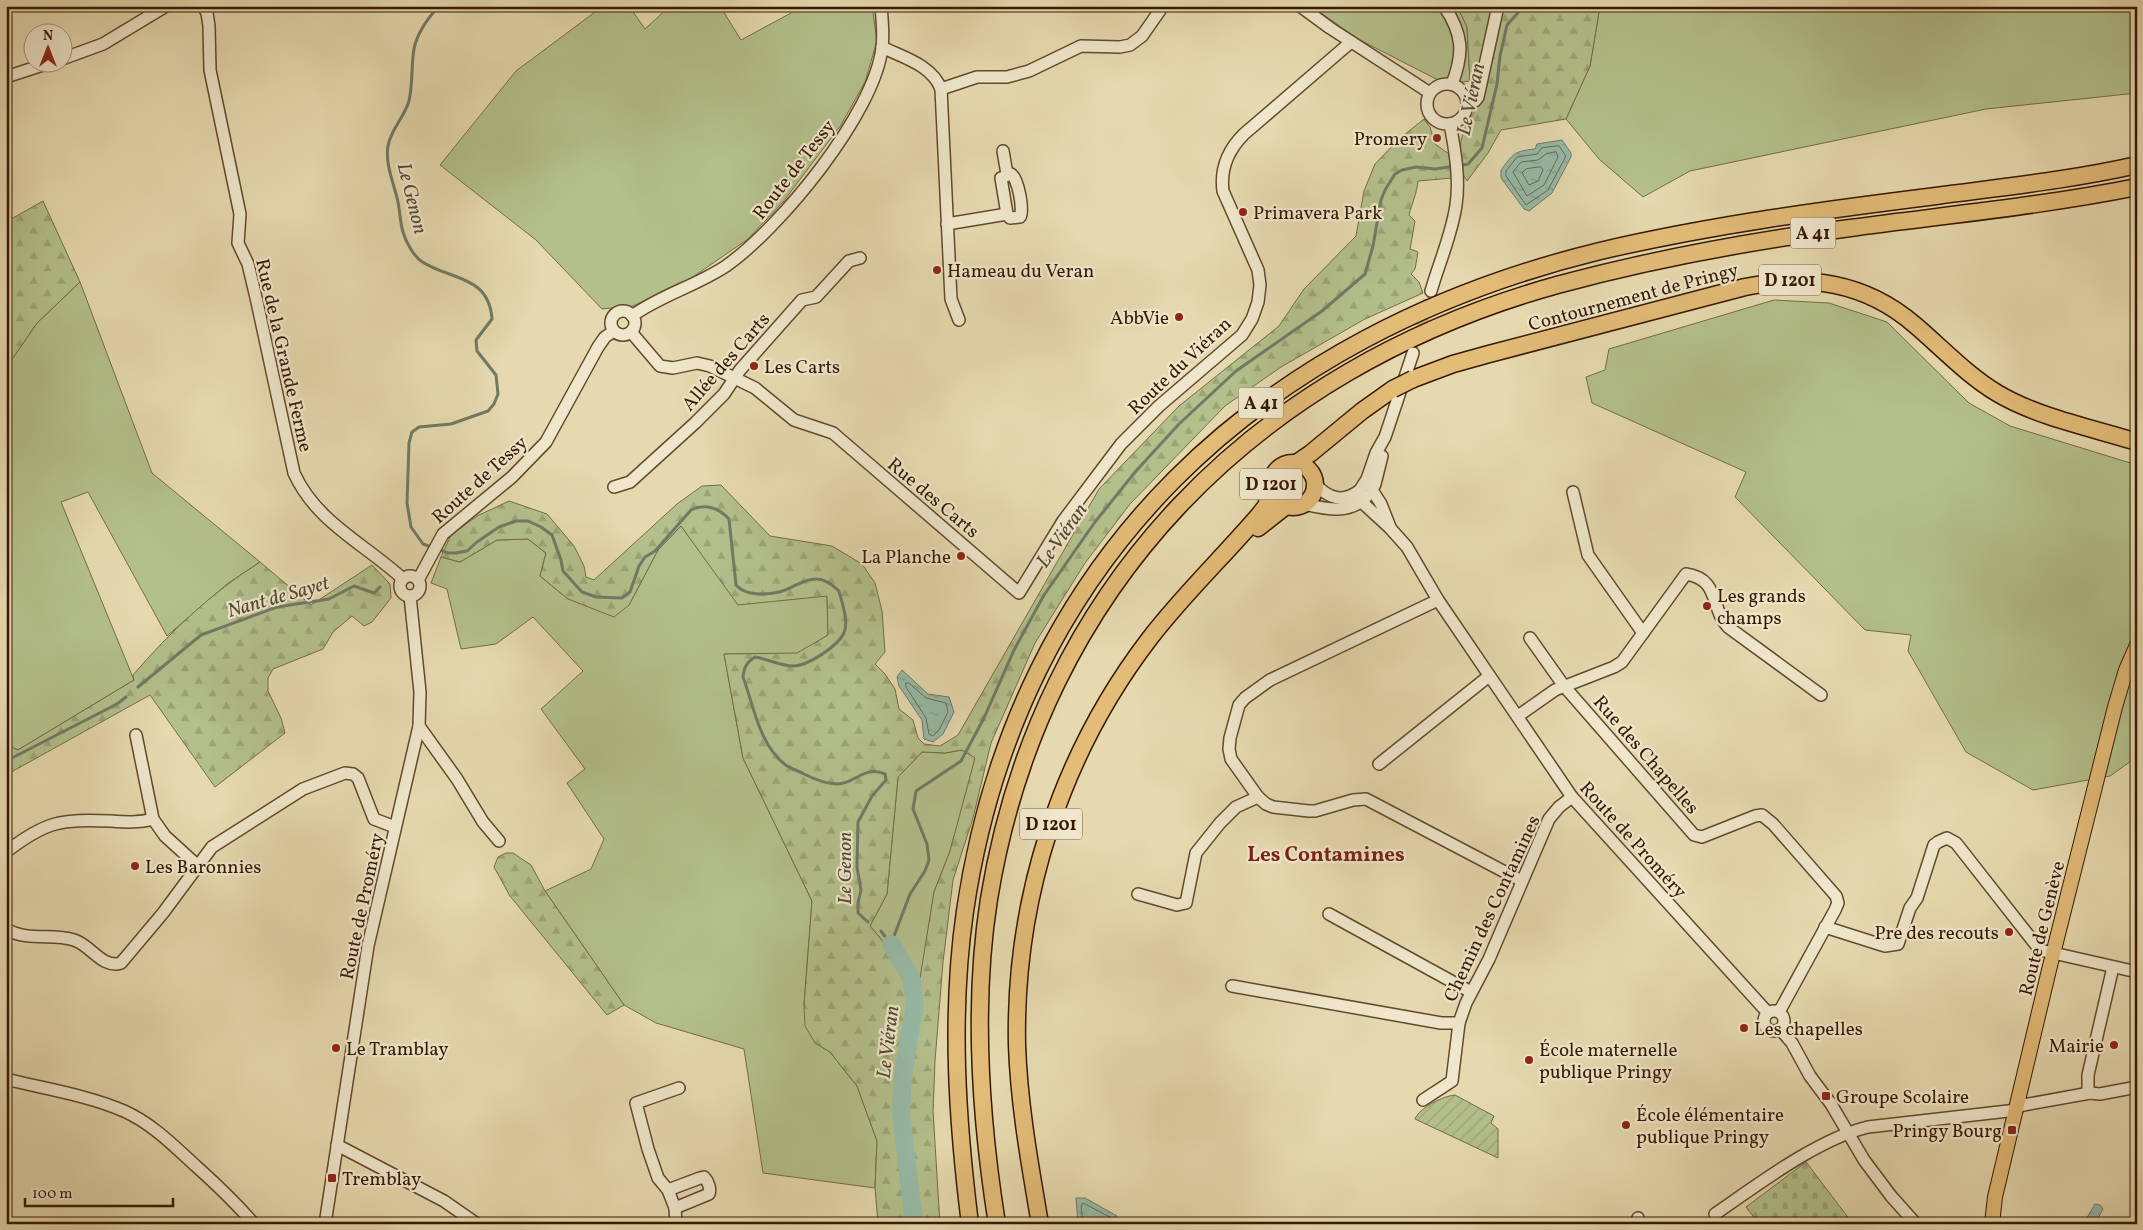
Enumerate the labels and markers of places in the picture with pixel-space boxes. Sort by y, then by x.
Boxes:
place label: Promery [1354,127,1427,153]
marker: Promery [1431,132,1443,144]
place label: Primavera Park [1253,201,1382,227]
marker: Primavera Park [1237,206,1249,218]
place label: Hameau du Veran [947,259,1094,285]
marker: Hameau du Veran [931,264,943,276]
place label: AbbVie [1110,306,1169,332]
marker: AbbVie [1173,311,1185,323]
place label: Les Carts [764,355,840,381]
marker: Les Carts [748,360,760,372]
place label: La Planche [861,545,951,571]
marker: La Planche [955,550,967,562]
place label: Les grands champs [1717,584,1806,632]
marker: Les grands champs [1701,600,1713,612]
place label: Les Baronnies [145,855,262,881]
marker: Les Baronnies [129,860,141,872]
place label: Pre des recouts [1874,921,1999,947]
marker: Pre des recouts [2003,926,2015,938]
place label: Les chapelles [1754,1017,1863,1043]
marker: Les chapelles [1738,1022,1750,1034]
place label: Mairie [2048,1034,2104,1060]
place label: Le Tramblay [346,1037,449,1063]
place label: École maternelle publique Pringy [1539,1038,1677,1086]
marker: Mairie [2108,1039,2120,1051]
marker: Le Tramblay [330,1042,342,1054]
marker: École maternelle publique Pringy [1523,1054,1535,1066]
place label: Groupe Scolaire [1836,1085,1969,1111]
marker: Groupe Scolaire [1820,1090,1832,1102]
place label: École élémentaire publique Pringy [1636,1103,1784,1151]
marker: École élémentaire publique Pringy [1620,1119,1632,1131]
place label: Pringy Bourg [1892,1119,2002,1145]
marker: Pringy Bourg [2006,1124,2018,1136]
place label: Tremblay [342,1167,421,1193]
marker: Tremblay [326,1172,338,1184]

